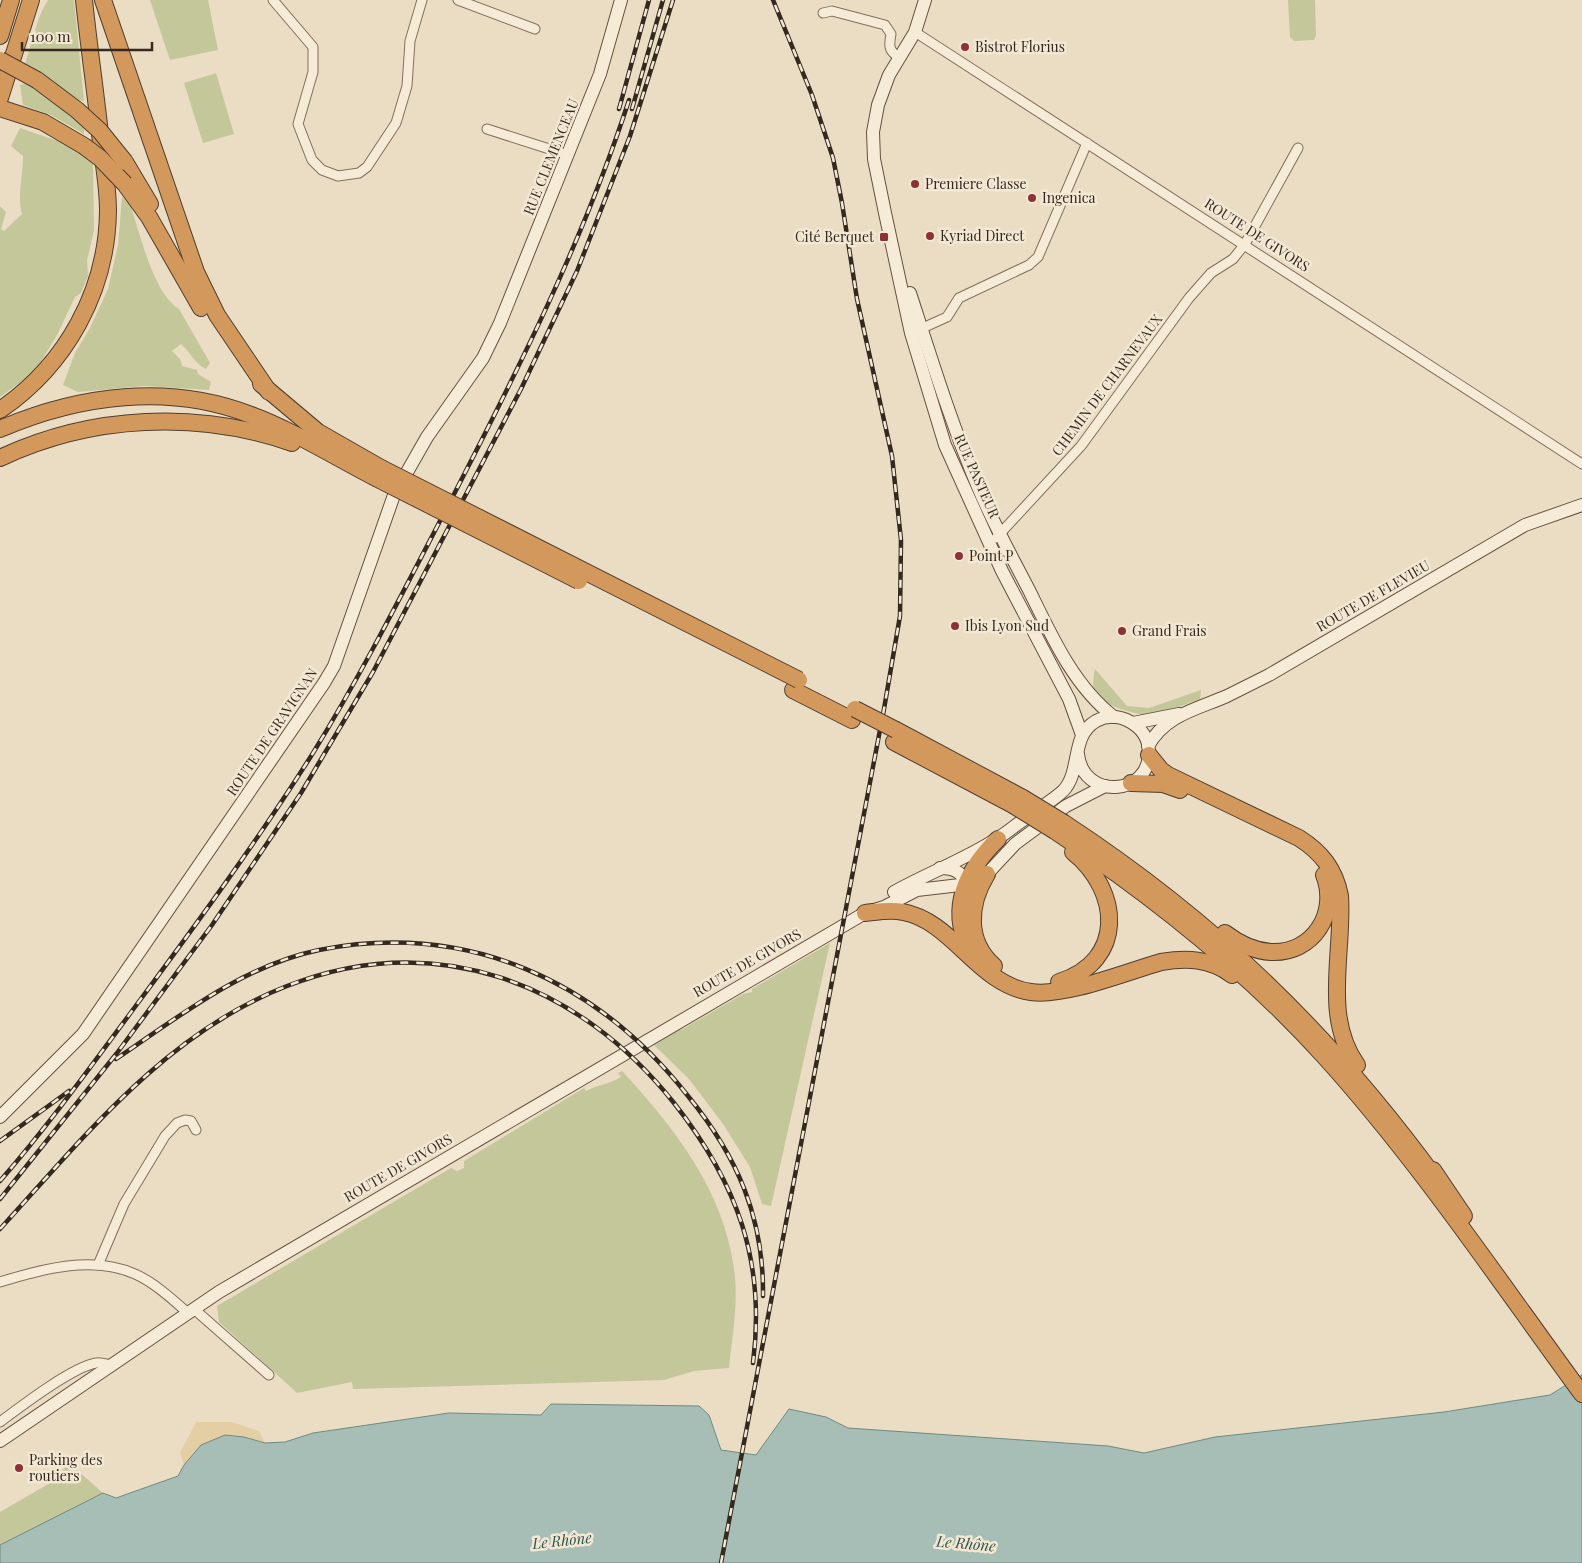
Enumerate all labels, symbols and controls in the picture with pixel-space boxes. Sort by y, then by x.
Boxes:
scale bar [22,20,152,52]
text: 100 m [30,26,71,46]
place label: Bistrot Florius [975,37,1065,56]
marker: Bistrot Florius [959,41,971,53]
street label: RUE CLEMENCEAU [519,95,583,218]
place label: Premiere Classe [925,174,1027,193]
marker: Premiere Classe [909,178,921,190]
place label: Ingenica [1042,188,1096,207]
marker: Ingenica [1026,192,1038,204]
street label: ROUTE DE GIVORS [1201,193,1313,276]
place label: Kyriad Direct [940,226,1025,245]
place label: Cité Berquet [795,227,875,246]
marker: Kyriad Direct [924,230,936,242]
marker: Cité Berquet [878,231,890,243]
street label: CHEMIN DE CHARNEVAUX [1047,310,1166,459]
street label: RUE PASTEUR [950,431,1005,522]
place label: Point P [969,546,1014,565]
marker: Point P [953,550,965,562]
street label: ROUTE DE FLEVIEU [1313,555,1433,636]
place label: Ibis Lyon Sud [965,616,1049,635]
marker: Ibis Lyon Sud [949,620,961,632]
place label: Grand Frais [1132,621,1207,640]
marker: Grand Frais [1116,625,1128,637]
street label: ROUTE DE GRAVIGNAN [222,664,322,799]
street label: ROUTE DE GIVORS [689,924,804,1001]
street label: ROUTE DE GIVORS [340,1129,455,1206]
place label: Parking des routiers [29,1450,102,1485]
marker: Parking des routiers [13,1462,25,1474]
water label: Le Rhône [530,1527,593,1553]
water label: Le Rhône [935,1530,997,1556]

